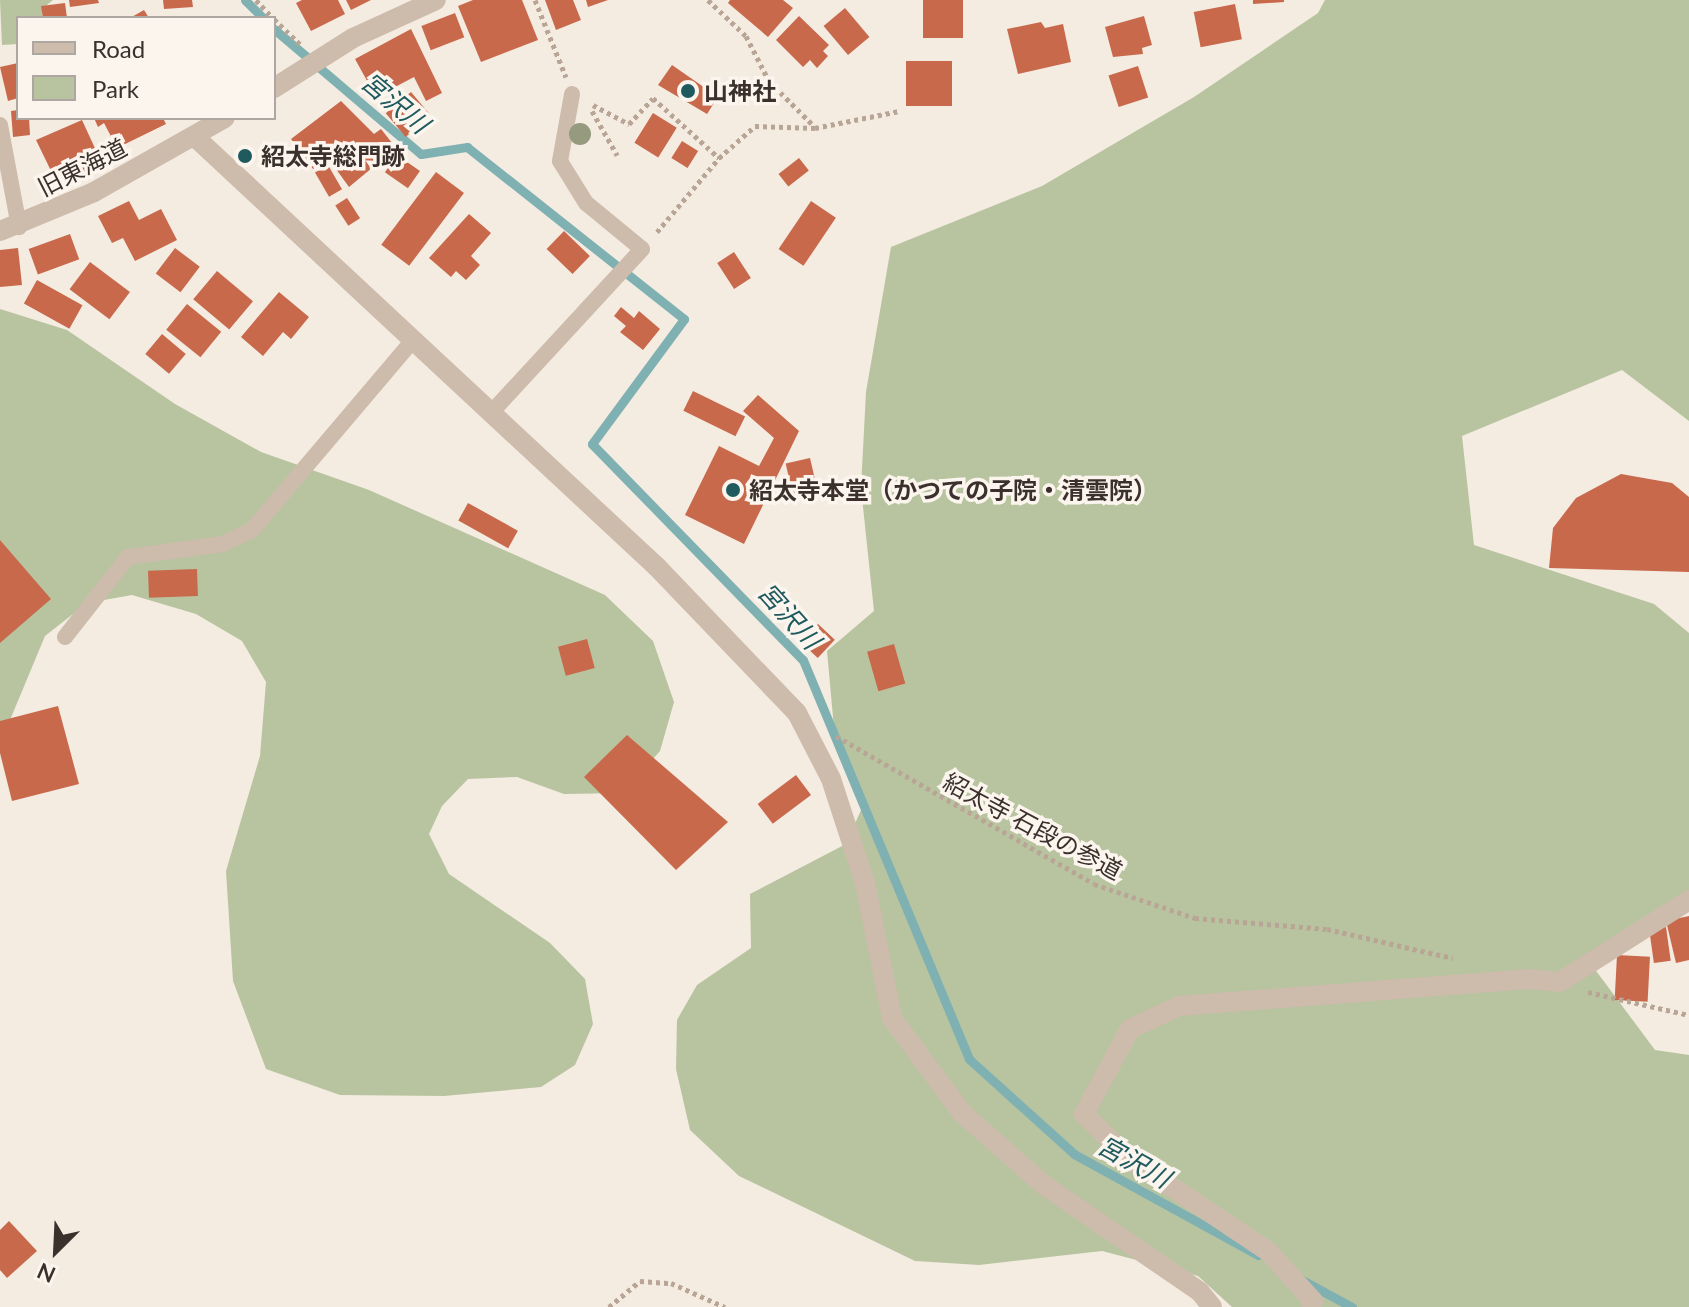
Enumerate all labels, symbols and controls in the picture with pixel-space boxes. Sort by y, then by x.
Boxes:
legend [16,16,276,120]
text: Road [92,34,145,63]
water label: 宮沢川 [355,66,435,140]
text: Park [92,74,139,103]
place label: 山神社 [704,77,776,105]
marker: 山神社 [679,82,697,100]
street label: 旧東海道 [33,132,131,202]
place label: 紹太寺総門跡 [261,142,405,170]
marker: 紹太寺総門跡 [236,147,254,165]
place label: 紹太寺本堂（かつての子院・清雲院） [749,476,1157,504]
marker: 紹太寺本堂（かつての子院・清雲院） [724,481,742,499]
water label: 宮沢川 [751,577,827,655]
street label: 紹太寺 石段の参道 [939,767,1127,885]
water label: 宮沢川 [1092,1129,1176,1195]
north arrow [16,1211,96,1291]
text: N [33,1258,59,1289]

